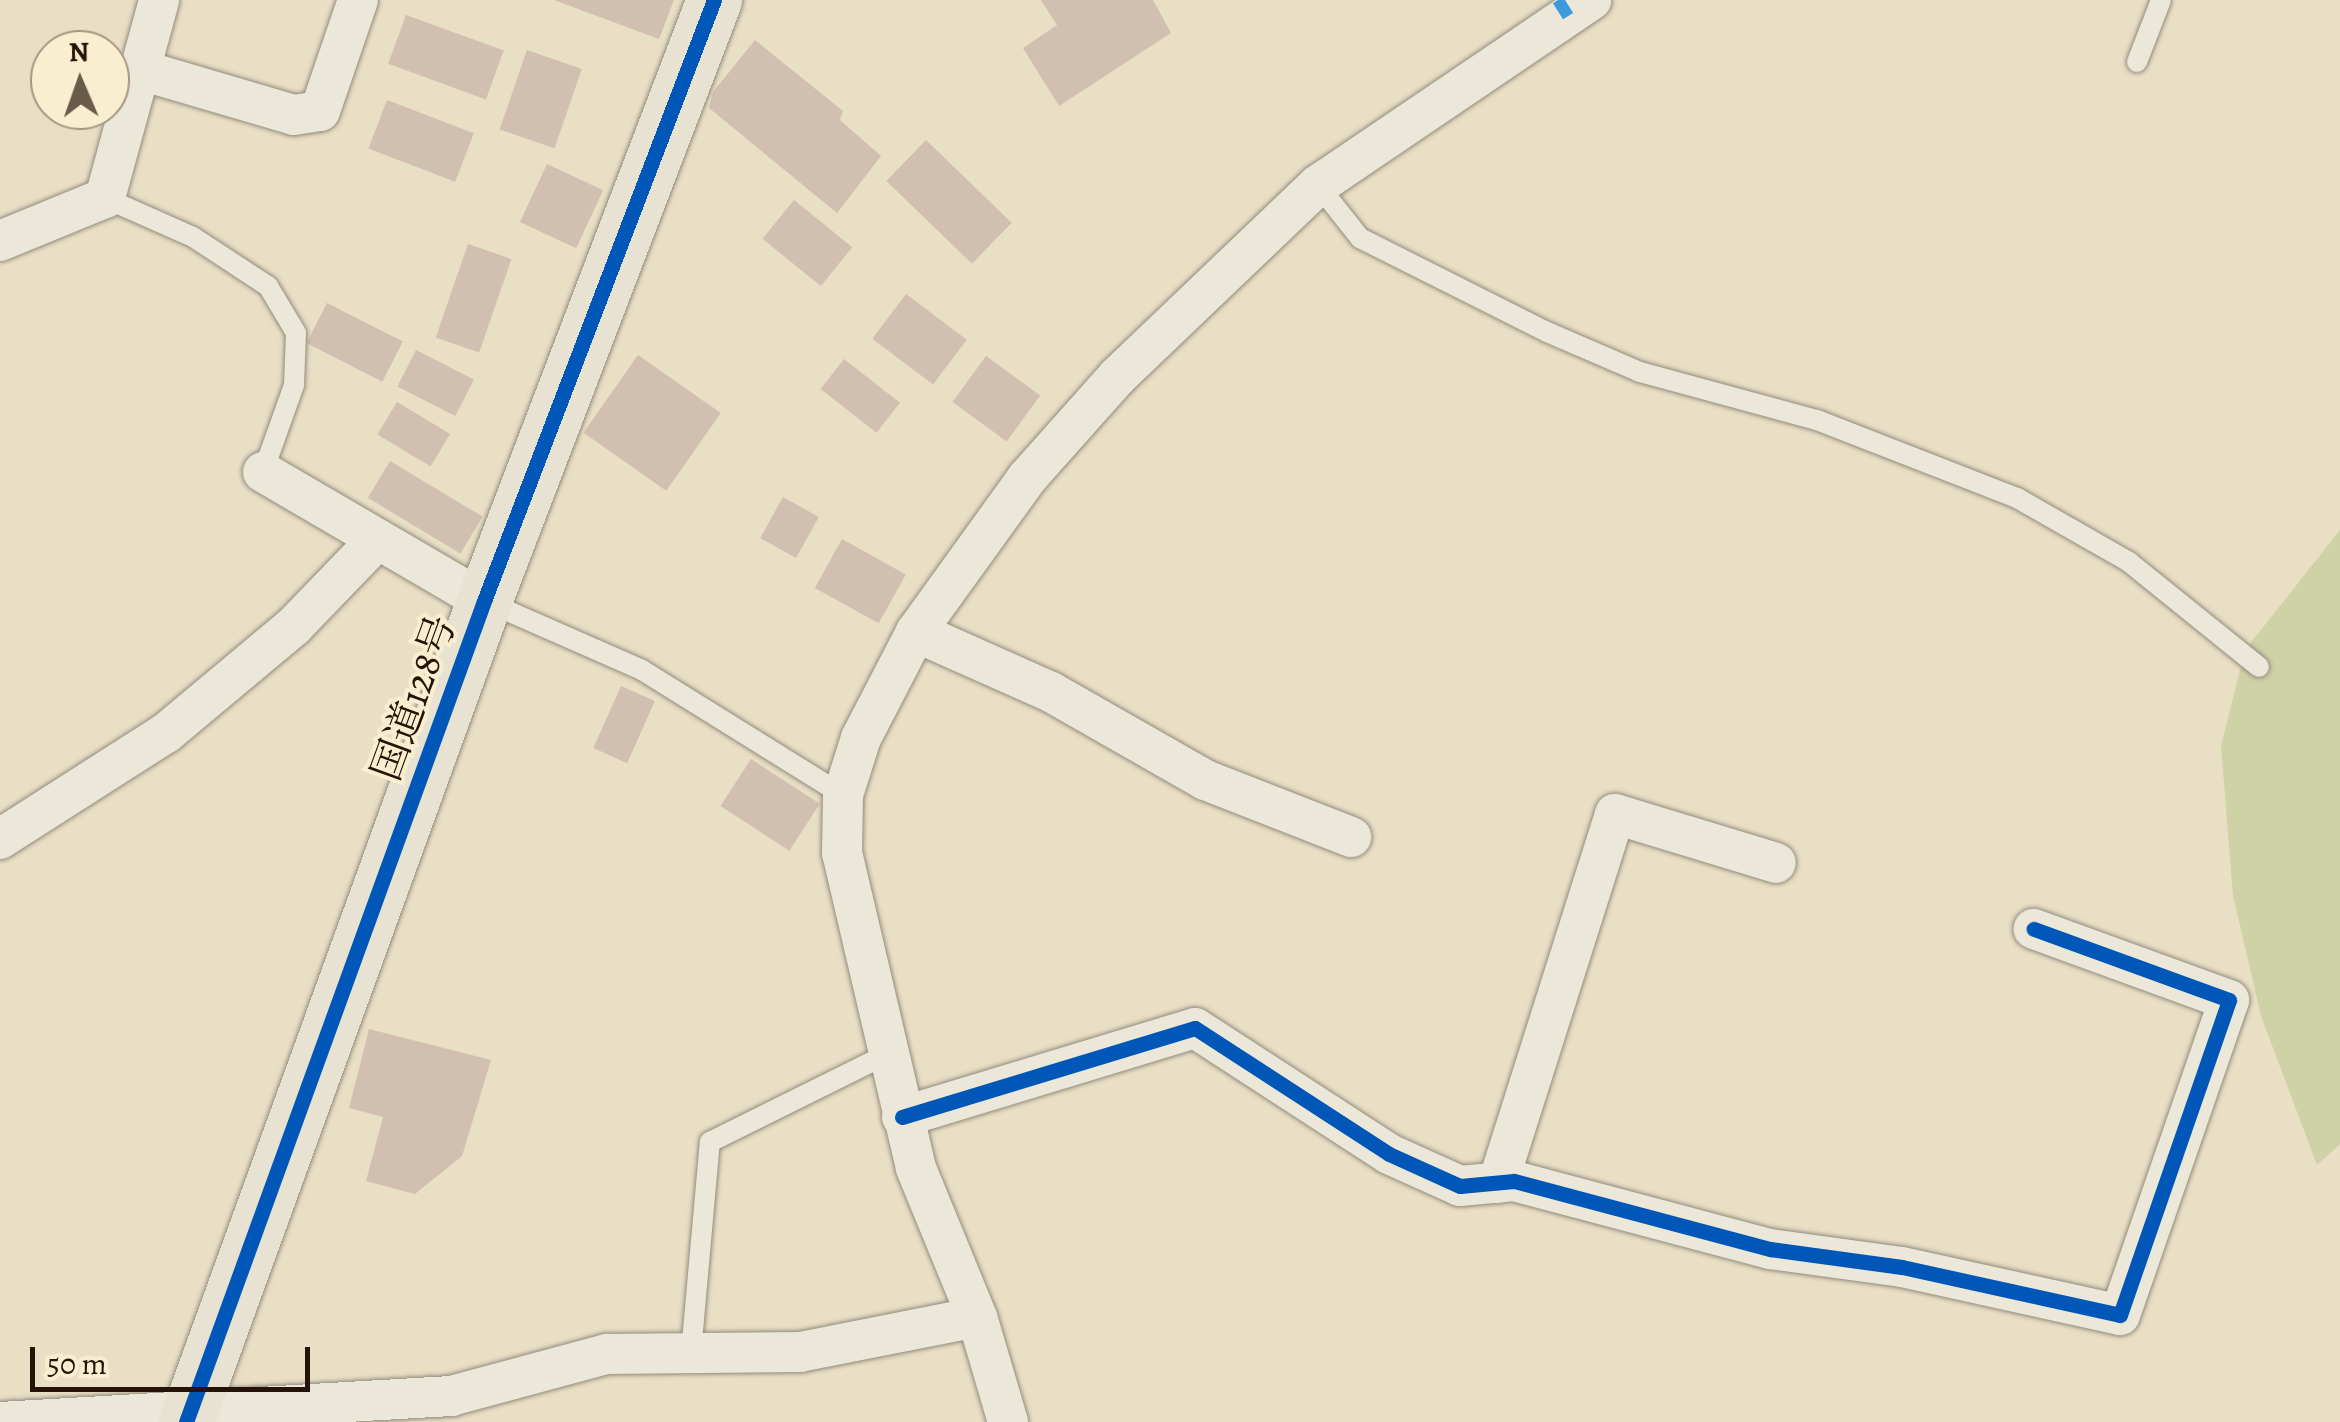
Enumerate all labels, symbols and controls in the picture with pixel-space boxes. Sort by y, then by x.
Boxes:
north arrow [30,30,130,130]
text: N [68,33,90,71]
street label: 国道128号 [362,609,466,787]
scale bar [35,1327,315,1389]
text: 50 m [47,1344,107,1384]

